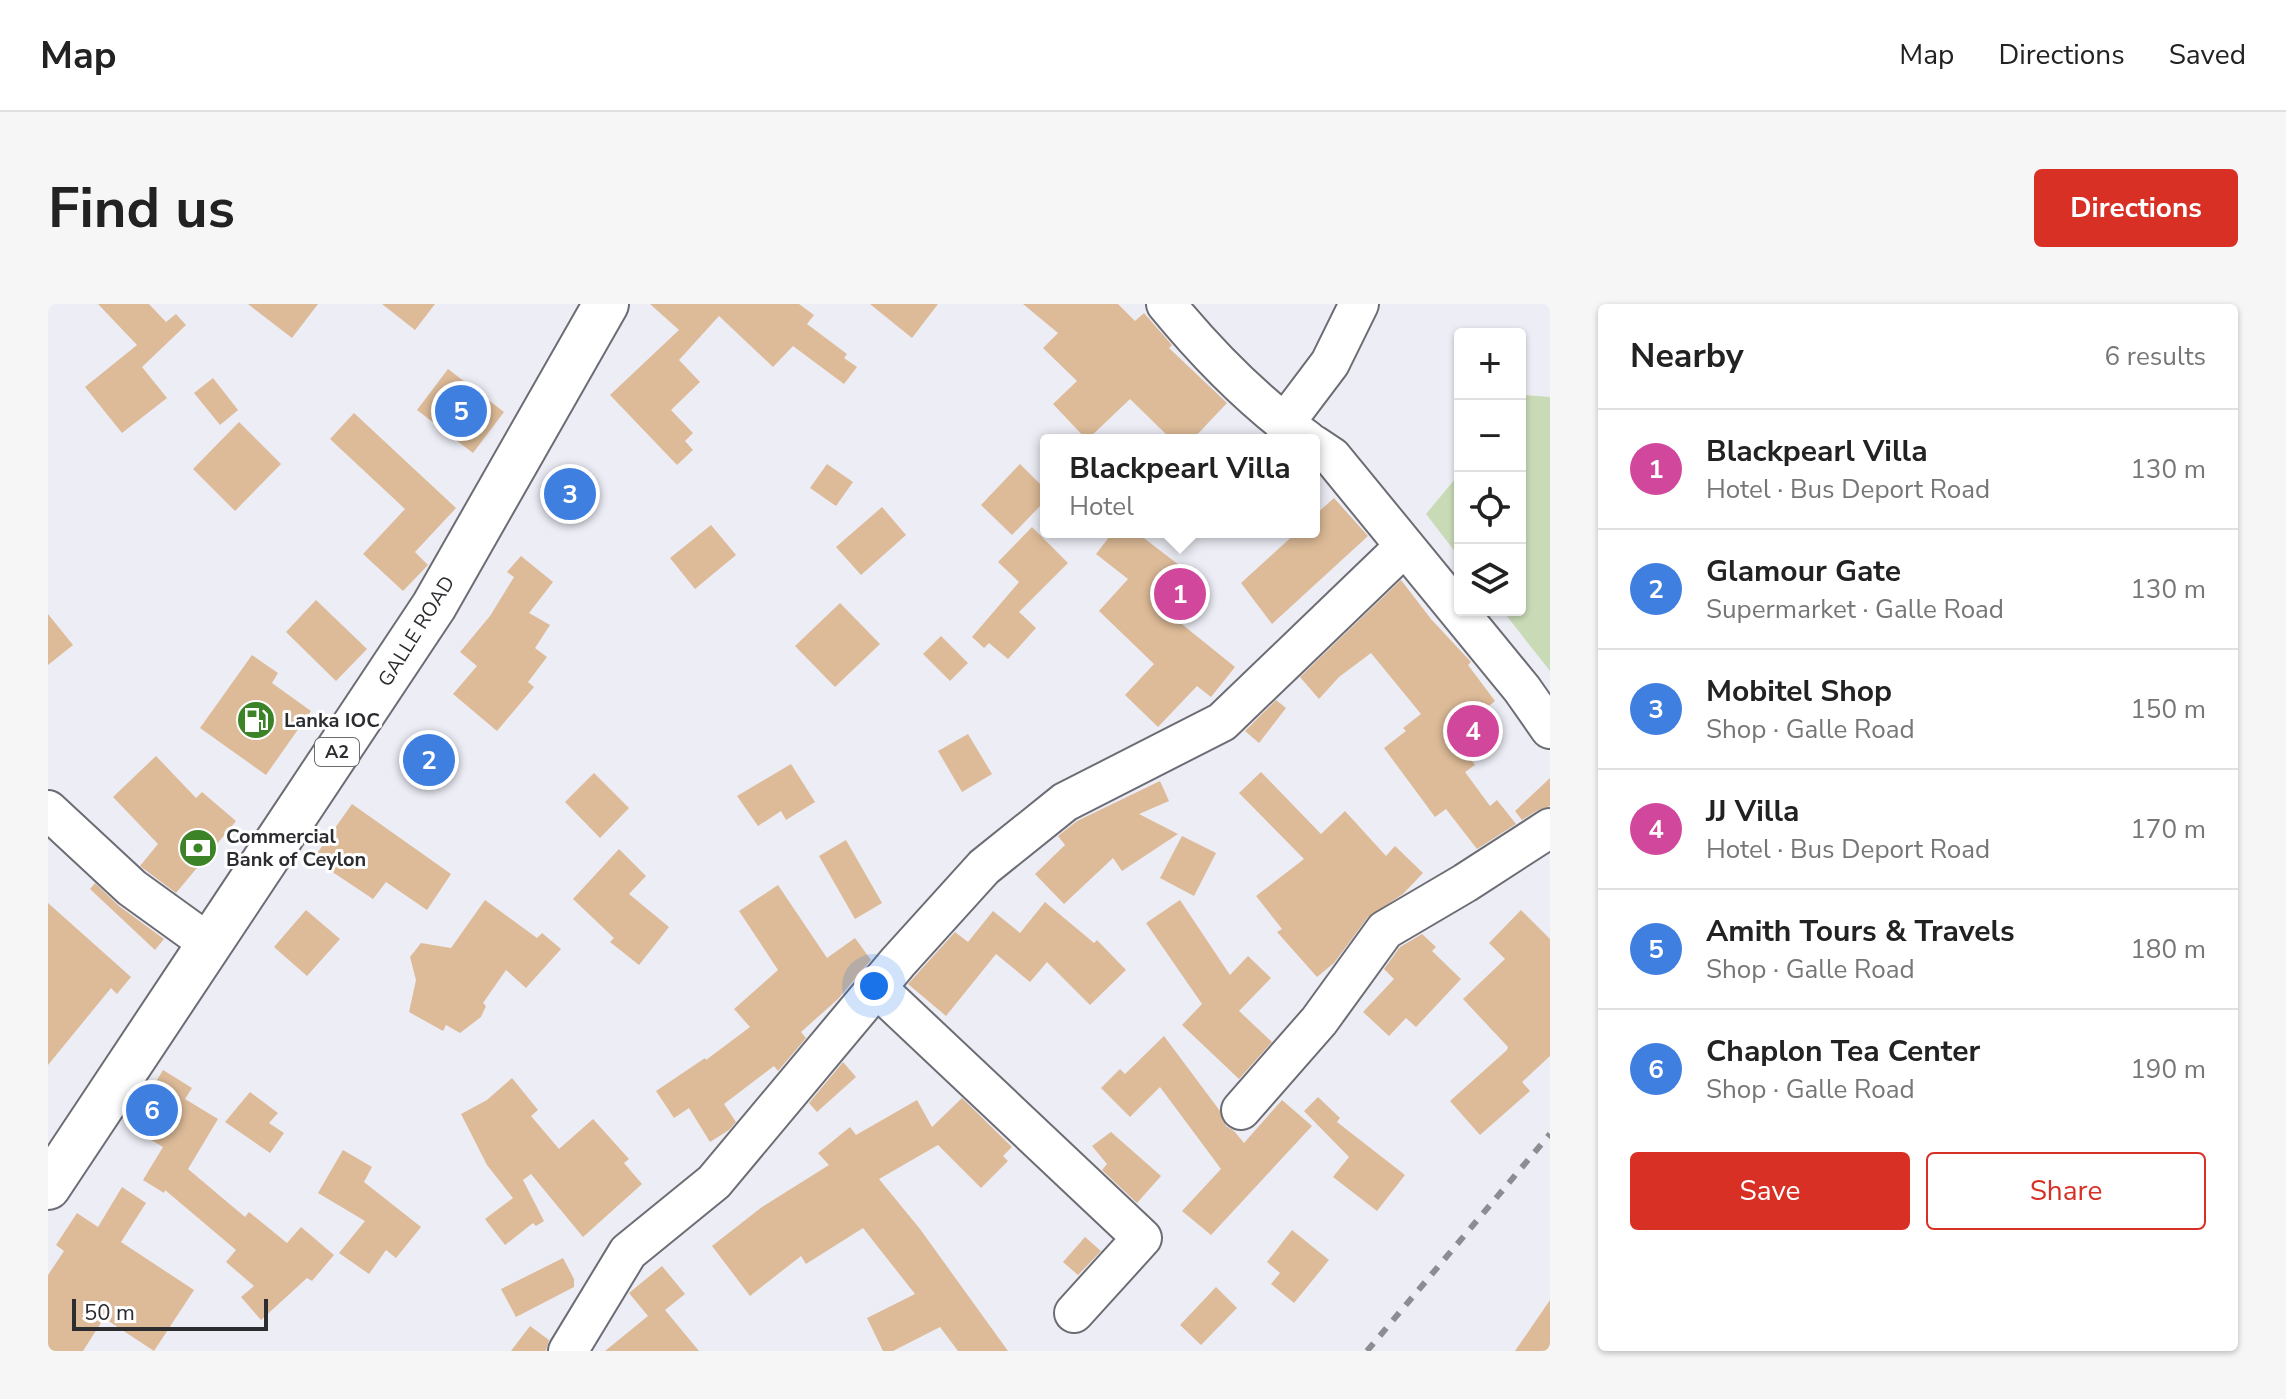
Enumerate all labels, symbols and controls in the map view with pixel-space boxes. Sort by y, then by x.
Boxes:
text: Map [40,30,117,81]
text: Map [1899,36,1954,74]
text: Directions [1998,36,2125,74]
text: Saved [2169,36,2246,74]
button: Directions [2034,169,2238,247]
text: Find us [48,170,235,247]
map controls [1454,328,1526,616]
button: + [1454,328,1526,400]
text: Nearby [1630,333,1744,379]
text: 6 results [2105,339,2206,374]
pin: 5 [435,381,487,441]
button: − [1454,400,1526,472]
text: Blackpearl Villa [1706,431,1928,472]
popup [1040,434,1320,538]
text: Blackpearl Villa [1069,448,1291,489]
text: 1 [1648,452,1664,487]
text: 130 m [2130,452,2206,487]
pin: 3 [544,464,596,524]
button: locate [1454,472,1526,544]
text: Hotel · Bus Deport Road [1706,472,1990,507]
text: Hotel [1069,489,1134,524]
button: layers [1454,544,1526,616]
text: Glamour Gate [1706,551,1901,592]
pin: 1 [1154,564,1206,624]
street label: GALLE ROAD [372,571,461,692]
text: 2 [1648,572,1664,607]
text: 130 m [2130,572,2206,607]
text: Supermarket · Galle Road [1706,592,2004,627]
text: Mobitel Shop [1706,671,1892,712]
text: 3 [1648,692,1664,727]
text: 150 m [2130,692,2206,727]
fuel station icon: Lanka IOC [235,699,277,741]
pin: 4 [1447,701,1499,761]
place label: Lanka IOC [284,707,380,734]
text: Shop · Galle Road [1706,712,1915,747]
pin: 2 [403,730,455,790]
road number: A2 [315,738,359,766]
text: JJ Villa [1706,791,1799,832]
text: 4 [1648,812,1664,847]
text: 170 m [2130,812,2206,847]
place label: Commercial Bank of Ceylon [226,823,366,873]
bank icon: Commercial Bank of Ceylon [177,827,219,869]
text: Hotel · Bus Deport Road [1706,832,1990,867]
text: Amith Tours & Travels [1706,911,2015,952]
text: 5 [1648,932,1664,967]
text: 180 m [2130,932,2206,967]
text: Shop · Galle Road [1706,952,1915,987]
your location [854,966,894,1006]
text: Chaplon Tea Center [1706,1031,1980,1072]
text: 6 [1648,1052,1664,1087]
text: 190 m [2130,1052,2206,1087]
text: Shop · Galle Road [1706,1072,1915,1107]
pin: 6 [126,1080,178,1140]
button: Save [1630,1152,1910,1230]
button: Share [1926,1152,2206,1230]
scale bar [72,1295,268,1331]
text: 50 m [84,1298,135,1328]

